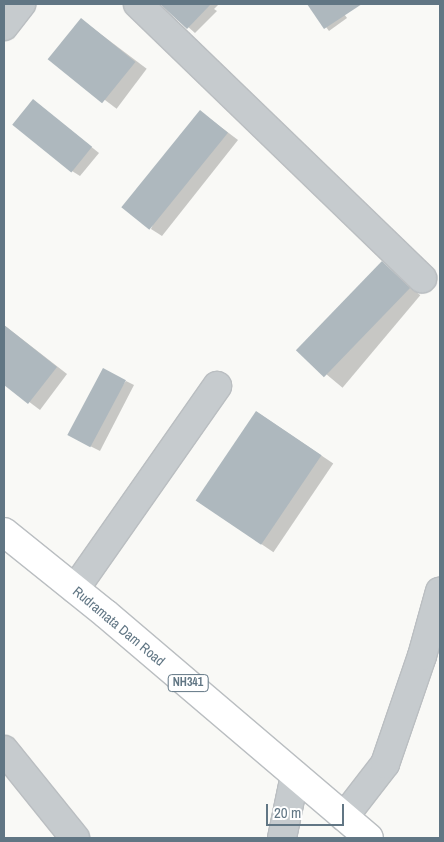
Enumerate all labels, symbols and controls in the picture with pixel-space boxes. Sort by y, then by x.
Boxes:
street label: Rudramata Dam Road [70,583,168,669]
road number: NH341 [167,674,209,692]
scale bar [269,794,346,826]
text: 20 m [274,802,301,823]

